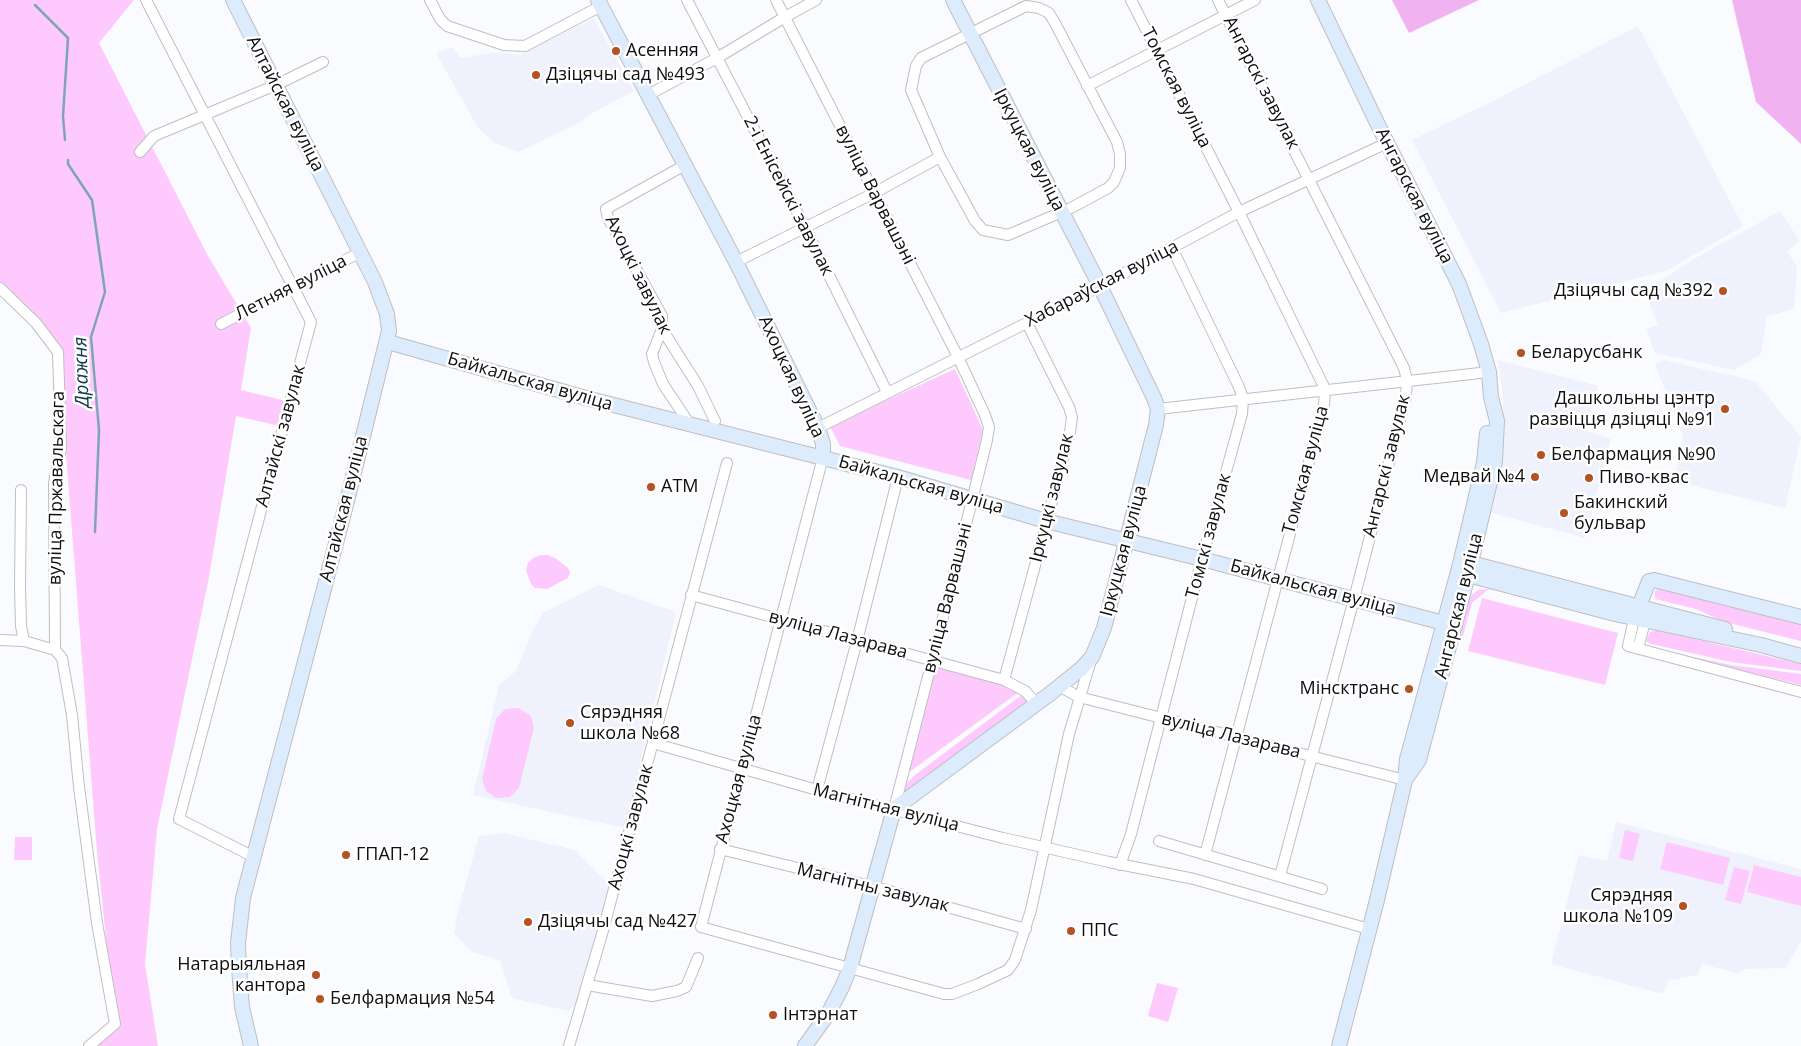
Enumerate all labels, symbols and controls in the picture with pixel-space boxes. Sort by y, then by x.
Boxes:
street label: Ангарскі завулак [1218,13,1304,153]
street label: Томская вуліца [1136,24,1216,152]
street label: Алтайская вуліца [241,32,329,176]
place label: Асенняя [626,40,699,62]
marker: Асенняя [610,45,622,57]
place label: Дзіцячы сад №493 [546,64,705,86]
marker: Дзіцячы сад №493 [530,69,542,81]
street label: Іркуцкая вуліца [989,85,1069,215]
street label: 2-і Енісейскі завулак [738,113,838,279]
street label: вуліца Варвашэні [830,122,920,268]
street label: Ангарская вуліца [1370,124,1458,268]
street label: Ахоцкі завулак [600,212,676,338]
street label: Хабараўская вуліца [1022,236,1182,332]
street label: Летняя вуліца [231,251,351,325]
place label: Дзіцячы сад №392 [1554,280,1713,302]
marker: Дзіцячы сад №392 [1717,285,1729,297]
street label: Ахоцкая вуліца [753,312,829,442]
water label: Дражня [69,336,95,408]
place label: Беларусбанк [1531,342,1642,364]
marker: Беларусбанк [1515,347,1527,359]
street label: Байкальская вуліца [445,348,615,416]
street label: Алтайскі завулак [252,362,310,510]
place label: Дашкольны цэнтр развіцця дзіцяці №91 [1529,388,1715,430]
street label: вуліца Пржавальскага [45,391,69,585]
street label: Ангарскі завулак [1359,392,1415,540]
street label: Томская вуліца [1278,403,1334,537]
marker: Дашкольны цэнтр развіцця дзіцяці №91 [1719,403,1731,415]
street label: Іркуцкі завулак [1026,431,1078,565]
street label: Алтайская вуліца [315,434,373,584]
place label: Белфармация №90 [1551,444,1716,466]
marker: Белфармация №90 [1535,449,1547,461]
street label: Байкальская вуліца [836,451,1006,519]
place label: Медвай №4 [1423,466,1525,488]
place label: Пиво-квас [1599,467,1689,489]
street label: Томскі завулак [1182,471,1236,601]
marker: Медвай №4 [1529,471,1541,483]
marker: Пиво-квас [1583,472,1595,484]
place label: АТМ [661,476,698,498]
marker: АТМ [645,481,657,493]
street label: Іркуцкая вуліца [1096,483,1152,619]
place label: Бакинский бульвар [1574,492,1668,534]
marker: Бакинский бульвар [1558,507,1570,519]
street label: вуліца Варвашэні [919,521,977,675]
street label: Ангарская вуліца [1430,531,1488,681]
street label: Байкальская вуліца [1228,555,1398,621]
street label: вуліца Лазарава [766,606,910,664]
place label: Мінсктранс [1299,678,1399,700]
marker: Мінсктранс [1403,683,1415,695]
place label: Сярэдняя школа №68 [580,702,680,744]
street label: вуліца Лазарава [1159,708,1303,764]
street label: Ахоцкая вуліца [711,712,767,846]
marker: Сярэдняя школа №68 [564,717,576,729]
street label: Ахоцкі завулак [604,762,658,892]
street label: Магнітная вуліца [811,779,961,837]
place label: ГПАП-12 [356,844,429,866]
marker: ГПАП-12 [340,849,352,861]
street label: Магнітны завулак [795,859,951,917]
place label: Сярэдняя школа №109 [1563,885,1673,928]
marker: Сярэдняя школа №109 [1677,900,1689,912]
place label: Дзіцячы сад №427 [538,911,697,933]
marker: Дзіцячы сад №427 [522,916,534,928]
place label: ППС [1081,920,1119,942]
marker: ППС [1065,925,1077,937]
place label: Натарыяльная кантора [177,954,306,996]
marker: Натарыяльная кантора [310,969,322,981]
place label: Белфармация №54 [330,988,495,1010]
marker: Белфармация №54 [314,993,326,1005]
place label: Інтэрнат [783,1004,858,1026]
marker: Інтэрнат [767,1009,779,1021]

